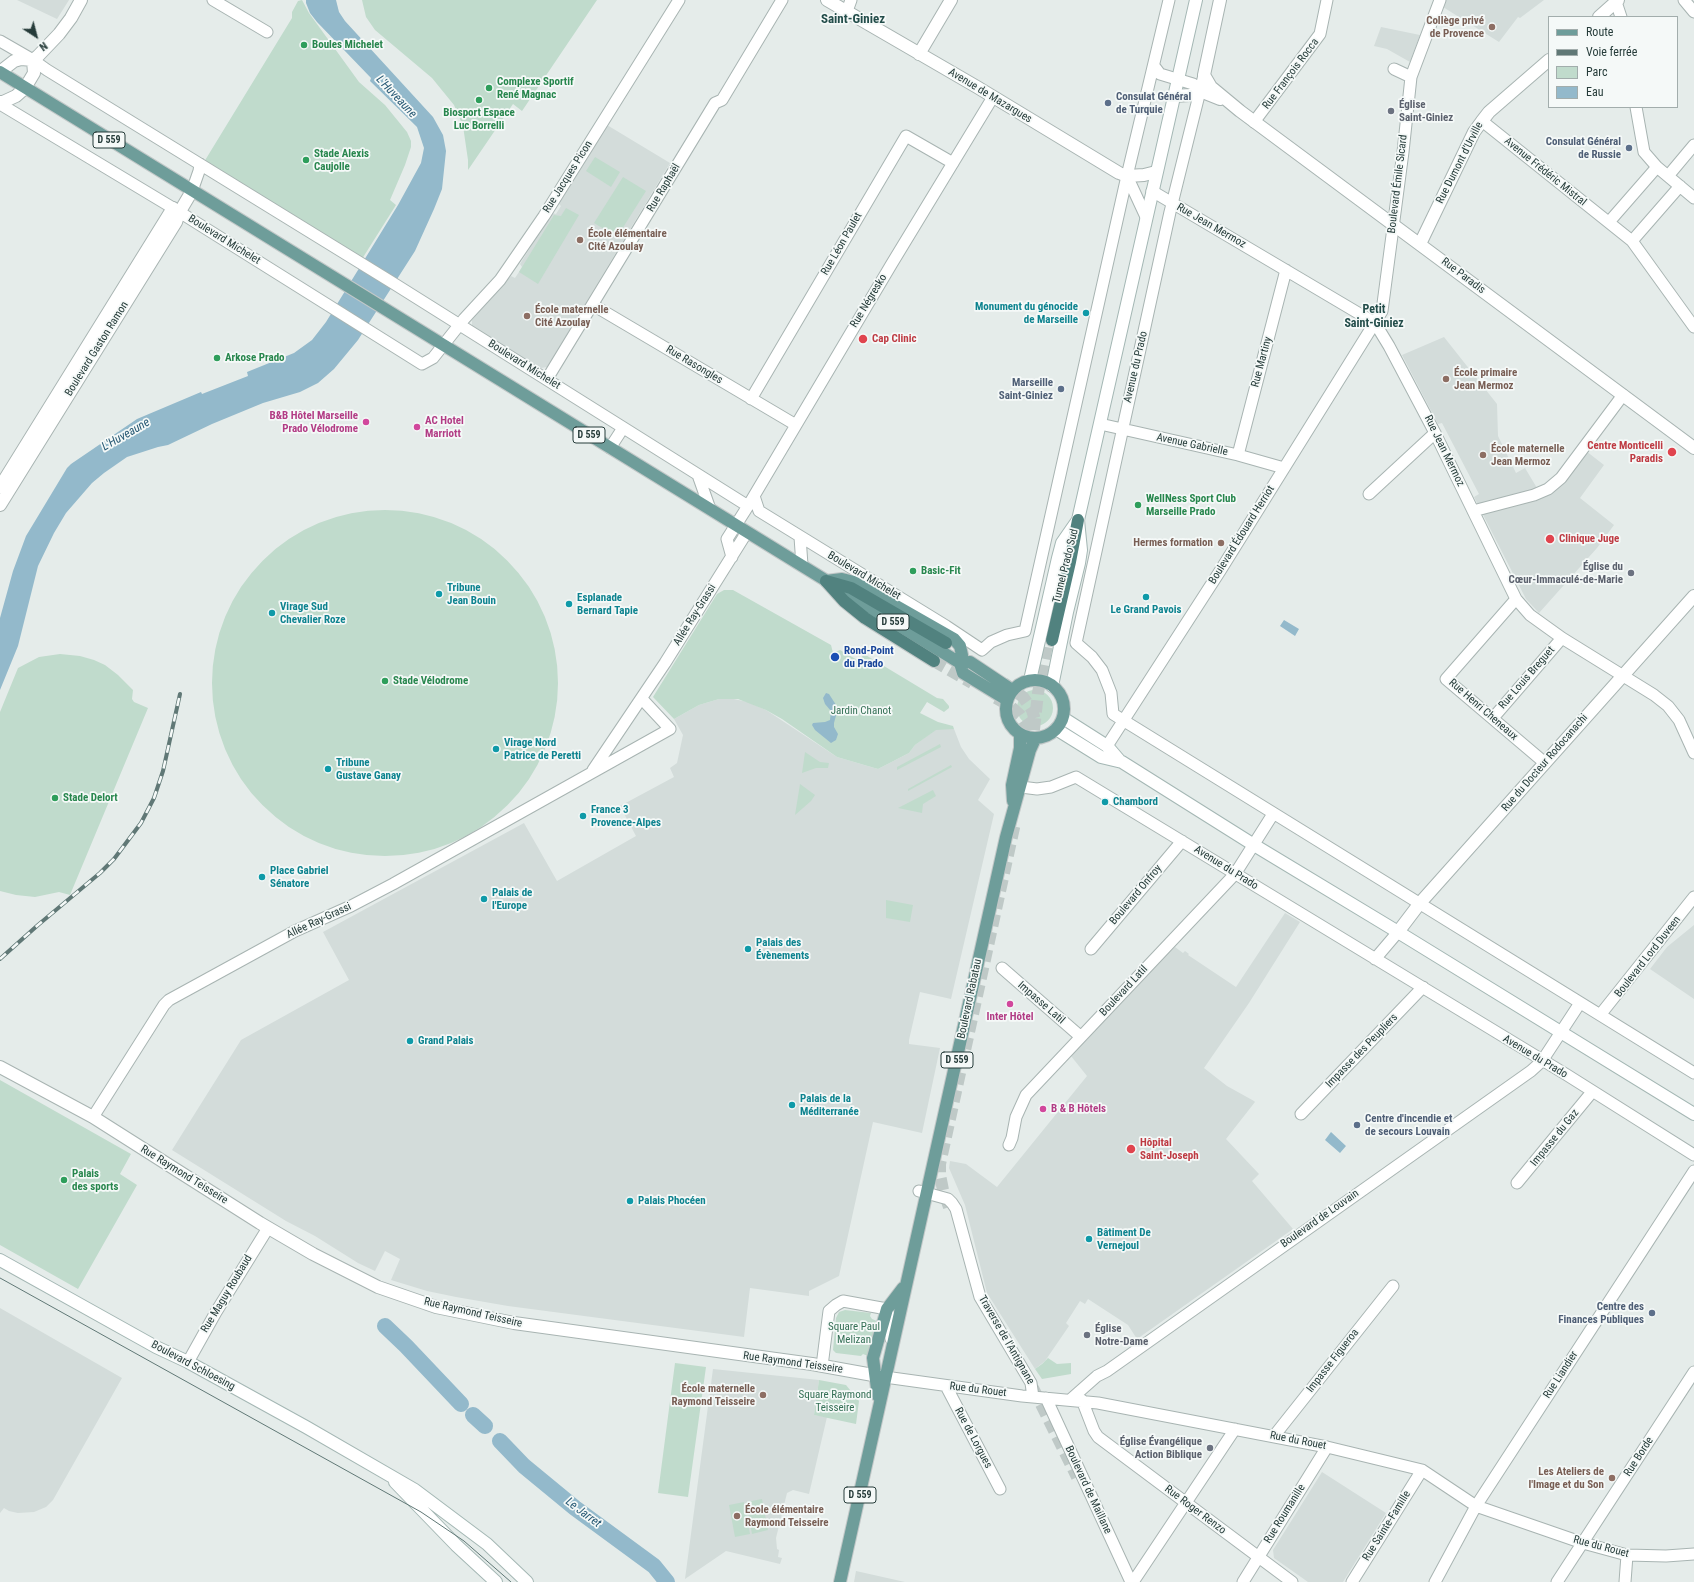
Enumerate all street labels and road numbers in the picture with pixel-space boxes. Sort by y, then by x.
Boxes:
street label: Rue François Rocca [1260,36,1322,112]
street label: Avenue de Mazargues [946,66,1034,126]
street label: Rue Dumont d'Urville [1434,120,1486,206]
road number: D 559 [93,132,125,148]
street label: Boulevard Émile Sicard [1385,134,1411,234]
street label: Avenue Frédéric Mistral [1501,135,1589,209]
street label: Rue Jacques Picon [541,138,595,216]
street label: Rue Raphaël [645,162,683,214]
street label: Rue Jean Mermoz [1174,201,1248,251]
street label: Rue Léon Paulet [819,210,865,278]
street label: Boulevard Michelet [185,212,263,268]
street label: Rue Paradis [1438,255,1488,297]
street label: Rue Négresko [848,272,890,330]
street label: Boulevard Gaston Ramon [62,299,132,399]
street label: Avenue du Prado [1121,330,1151,404]
street label: Rue Martiny [1249,335,1275,389]
street label: Boulevard Michelet [485,337,563,393]
street label: Rue Rasongles [663,343,725,387]
street label: Rue Jean Mermoz [1421,413,1467,489]
road number: D 559 [573,427,605,443]
street label: Avenue Gabrielle [1155,431,1229,459]
street label: Boulevard Édouard Herriot [1206,483,1278,587]
street label: Tunnel Prado Sud [1050,528,1082,604]
street label: Boulevard Michelet [825,549,903,603]
street label: Allée Ray-Grassi [671,582,719,648]
road number: D 559 [877,614,909,630]
street label: Rue Louis Breguet [1496,644,1558,712]
street label: Rue Henri Cheneaux [1446,676,1520,744]
street label: Rue du Docteur Rodocanachi [1499,712,1591,814]
street label: Avenue du Prado [1192,843,1260,893]
street label: Boulevard Onfroy [1107,862,1165,928]
street label: Allée Ray-Grassi [284,900,354,942]
street label: Boulevard Lord Duveen [1612,914,1684,1000]
street label: Boulevard Rabatau [955,958,985,1040]
street label: Boulevard Latil [1097,963,1151,1019]
street label: Impasse Latil [1015,979,1067,1027]
street label: Impasse des Peupliers [1323,1011,1401,1091]
street label: Avenue du Prado [1500,1033,1570,1081]
road number: D 559 [941,1052,973,1068]
street label: Impasse du Gaz [1528,1107,1582,1169]
street label: Rue Raymond Teisseire [138,1143,230,1207]
street label: Boulevard de Louvain [1278,1187,1362,1251]
street label: Rue Maguy Roubaud [199,1253,255,1335]
street label: Traverse de l'Antignane [975,1293,1037,1387]
street label: Rue Raymond Teisseire [423,1295,523,1331]
street label: Impasse Figueroa [1304,1327,1362,1395]
street label: Boulevard Schloesing [149,1338,237,1394]
street label: Rue Raymond Teisseire [742,1349,844,1377]
street label: Rue Liandier [1541,1349,1581,1401]
street label: Rue du Rouet [949,1380,1007,1400]
street label: Rue de Lorgues [951,1405,995,1471]
street label: Rue du Rouet [1269,1429,1327,1453]
street label: Rue Borde [1621,1435,1657,1479]
street label: Boulevard de Maillane [1062,1444,1114,1536]
street label: Rue Roumanille [1262,1482,1308,1546]
street label: Rue Roger Renzo [1162,1483,1228,1537]
road number: D 559 [844,1487,876,1503]
street label: Rue Sainte-Famille [1360,1488,1414,1564]
street label: Rue du Rouet [1572,1533,1630,1561]

